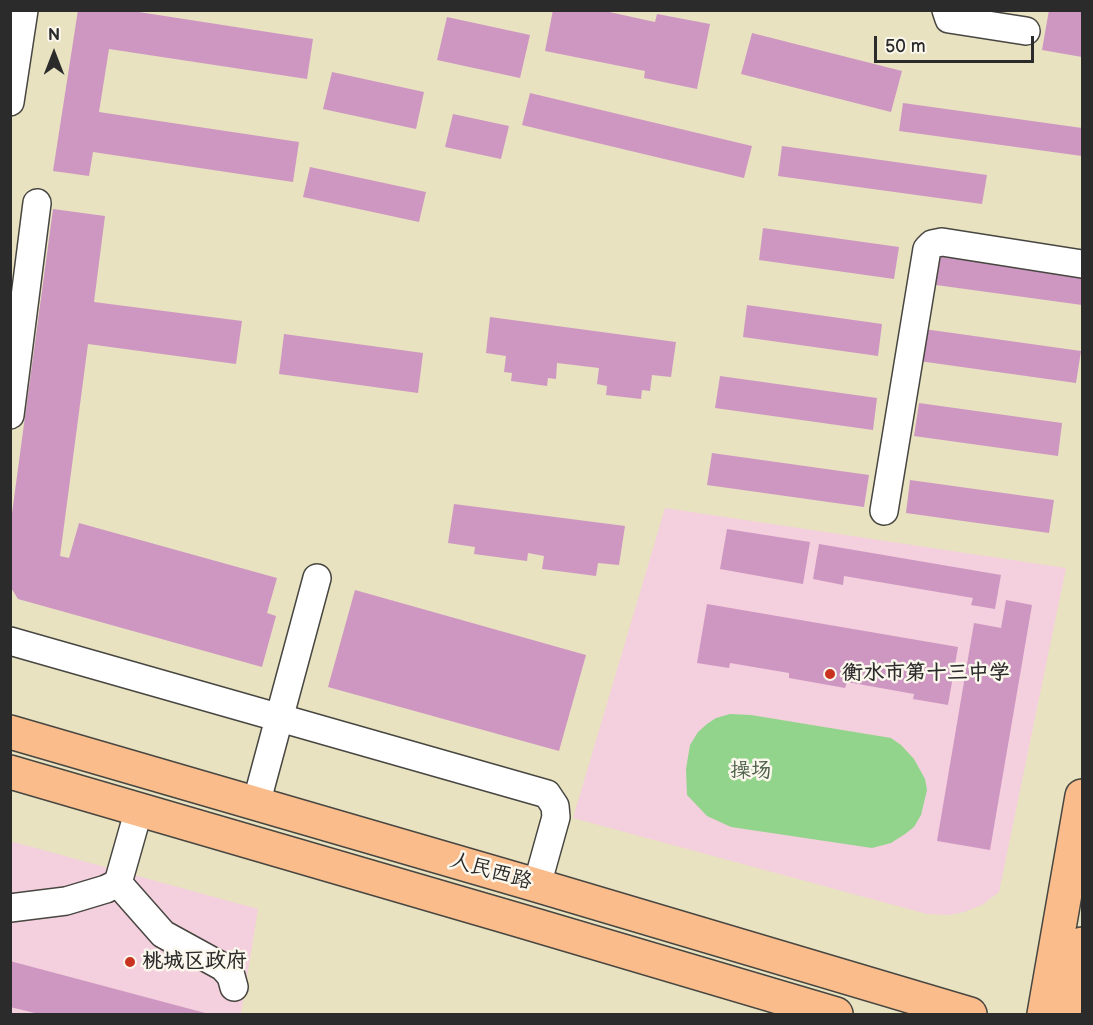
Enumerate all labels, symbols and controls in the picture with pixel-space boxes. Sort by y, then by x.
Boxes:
north arrow [24,24,84,84]
scale bar [877,24,1038,62]
text: N [48,26,60,45]
text: 50 m [885,36,926,57]
place label: 衡水市第十三中学 [842,661,1010,687]
marker: 衡水市第十三中学 [823,667,837,681]
park label: 操场 [730,759,772,785]
street label: 人民西路 [447,848,535,896]
place label: 桃城区政府 [142,949,247,975]
marker: 桃城区政府 [123,955,137,969]

